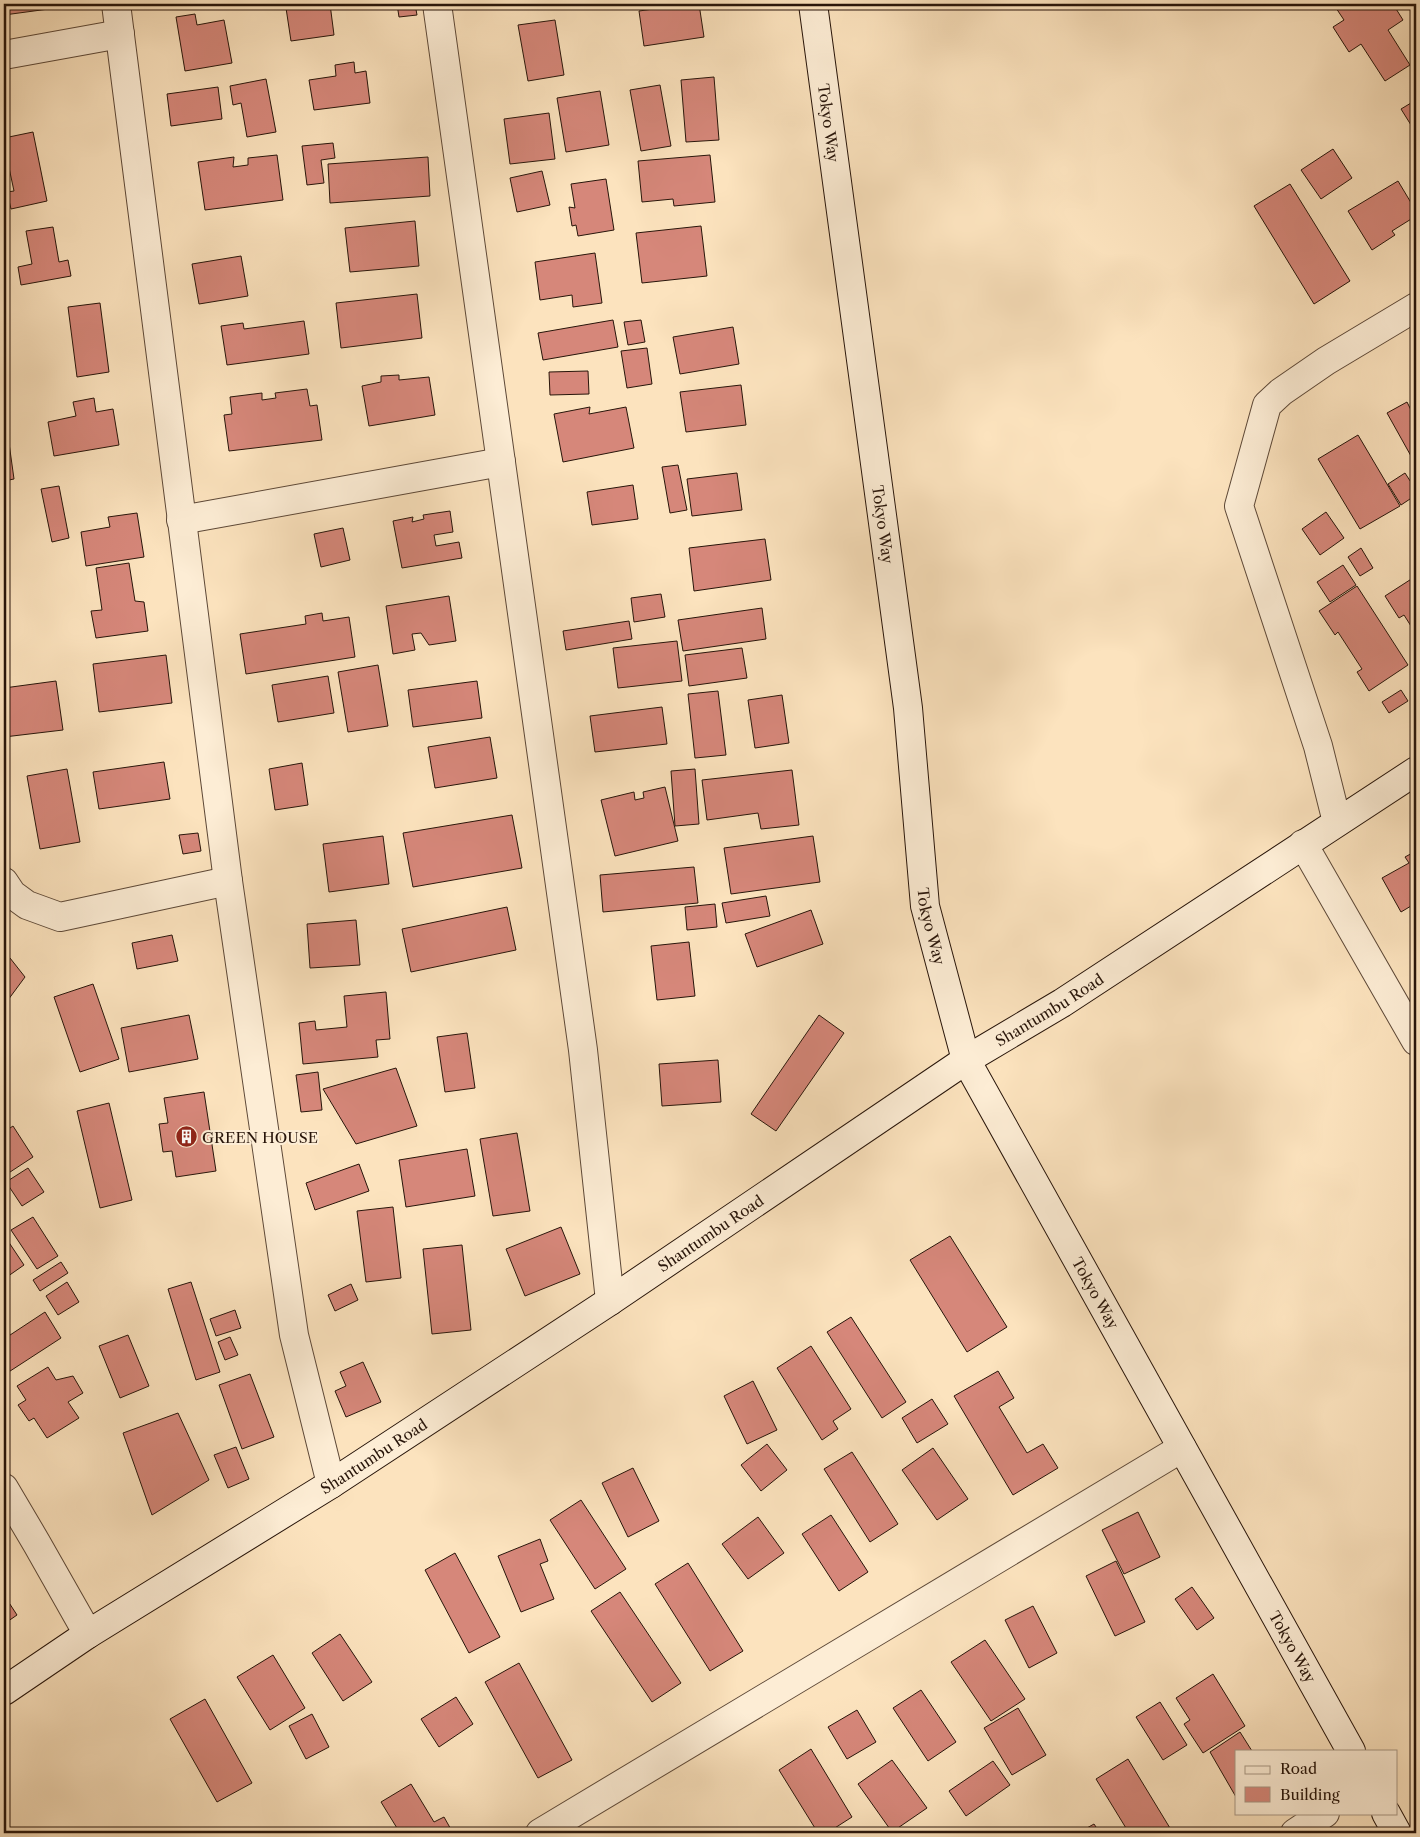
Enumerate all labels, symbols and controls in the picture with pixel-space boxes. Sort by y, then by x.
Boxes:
street label: Tokyo Way [814,82,844,164]
street label: Tokyo Way [869,484,898,565]
street label: Tokyo Way [914,887,950,967]
street label: Shantumbu Road [992,969,1107,1050]
building icon: GREEN HOUSE [174,1125,198,1149]
place label: GREEN HOUSE [202,1128,318,1147]
street label: Shantumbu Road [654,1190,767,1276]
street label: Tokyo Way [1068,1254,1124,1333]
street label: Shantumbu Road [317,1414,430,1498]
street label: Tokyo Way [1265,1607,1321,1686]
legend [1235,1750,1398,1814]
text: Road [1280,1759,1317,1778]
text: Building [1280,1785,1340,1804]

